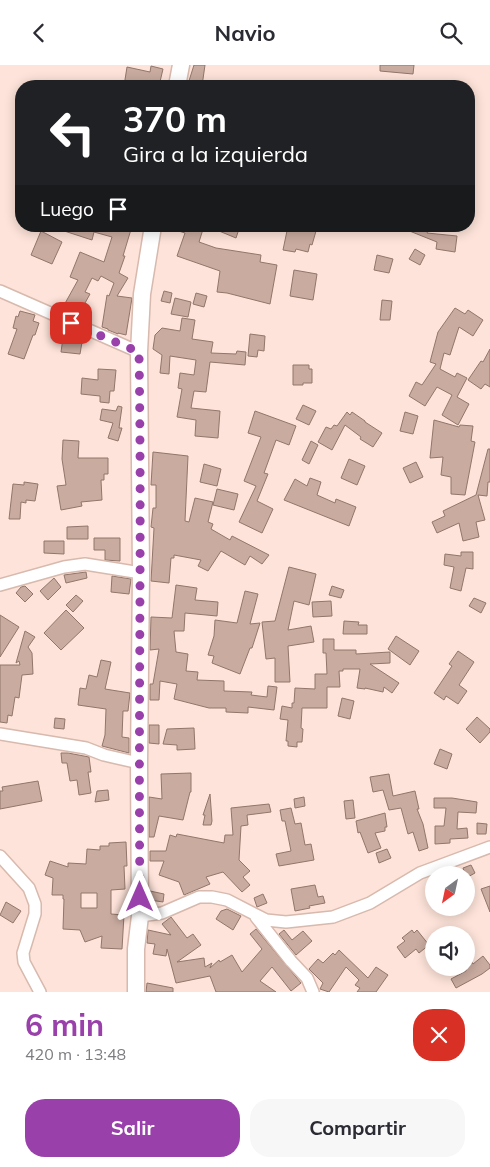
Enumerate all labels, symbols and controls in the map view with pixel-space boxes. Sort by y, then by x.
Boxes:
icon: back [25,19,53,47]
text: Navio [215,19,275,47]
icon: search [437,19,465,47]
text: 370 m [123,97,227,141]
icon: left [40,100,105,165]
text: Gira a la izquierda [123,140,308,168]
icon: arrive [104,195,132,223]
text: Luego [40,197,94,221]
pin [50,302,92,344]
icon: arrive [57,309,85,337]
north arrow [425,866,475,916]
map controls [425,866,475,976]
position arrow [113,870,165,922]
button: sound [425,926,475,976]
text: 6 min [25,1006,104,1044]
button: close [413,1009,465,1061]
text: 420 m · 13:48 [25,1044,126,1064]
button: Salir [25,1099,240,1157]
button: Compartir [250,1099,465,1157]

